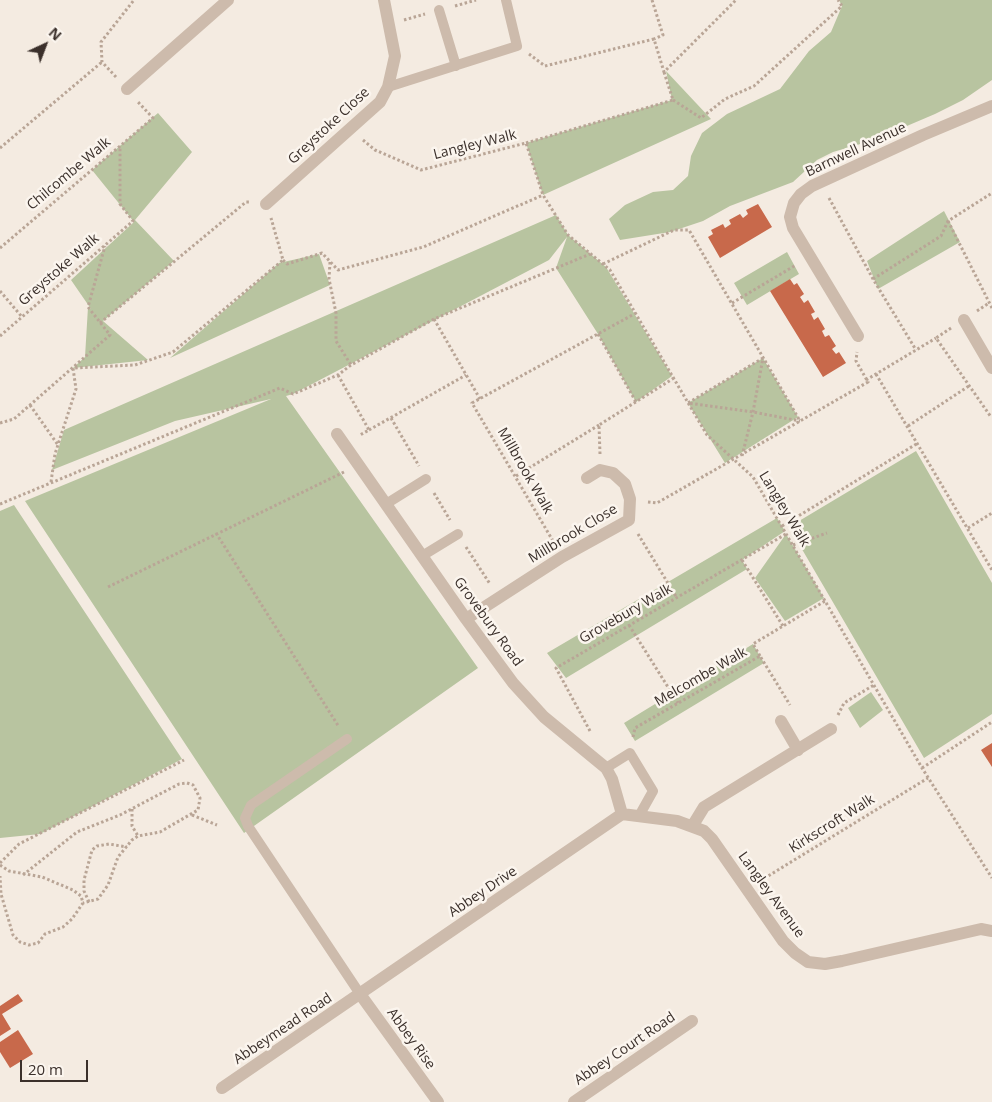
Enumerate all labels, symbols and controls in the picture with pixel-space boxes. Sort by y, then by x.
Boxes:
north arrow [20,20,70,70]
text: N [45,23,66,44]
street label: Greystoke Close [285,84,373,168]
street label: Barnwell Avenue [803,119,909,181]
street label: Langley Walk [432,127,518,163]
street label: Chilcombe Walk [24,134,114,214]
street label: Greystoke Walk [15,230,103,310]
street label: Millbrook Walk [493,425,557,517]
street label: Langley Walk [755,468,813,550]
street label: Millbrook Close [526,501,620,567]
street label: Grovebury Road [450,574,526,670]
street label: Grovebury Walk [577,581,675,647]
street label: Melcombe Walk [652,644,750,710]
street label: Kirkscroft Walk [786,791,878,857]
street label: Langley Avenue [734,849,808,941]
street label: Abbey Drive [446,863,520,921]
street label: Abbeymead Road [231,990,335,1068]
street label: Abbey Rise [383,1005,439,1073]
street label: Abbey Court Road [571,1009,679,1089]
scale bar [22,1050,90,1082]
text: 20 m [28,1059,63,1079]

